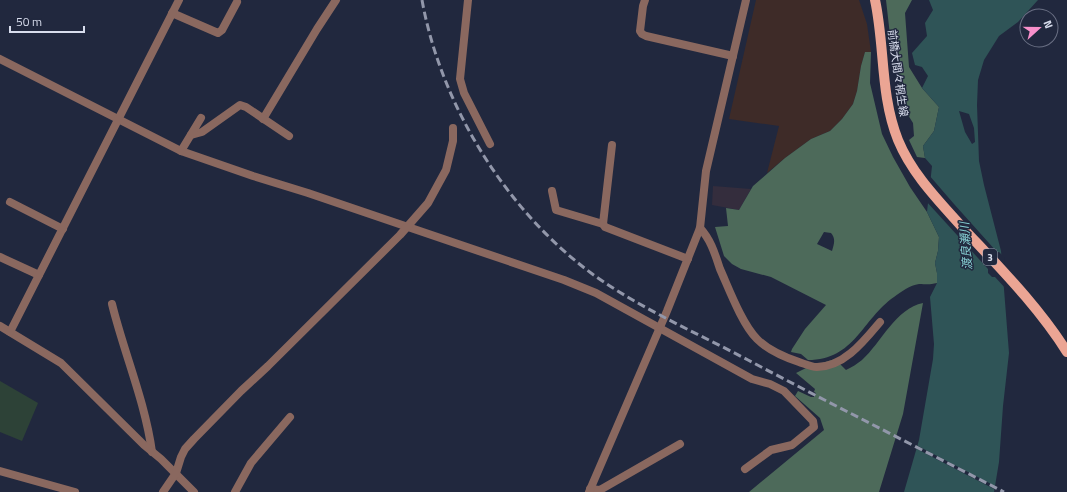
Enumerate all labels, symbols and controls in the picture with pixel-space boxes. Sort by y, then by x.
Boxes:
scale bar [10,8,84,34]
north arrow [1019,8,1059,48]
text: 50 m [16,12,42,31]
text: N [1040,18,1057,31]
street label: 前橋大間々桐生線 [884,28,912,118]
water label: 渡良瀬川 [954,219,977,271]
road number: 3 [983,249,997,265]

